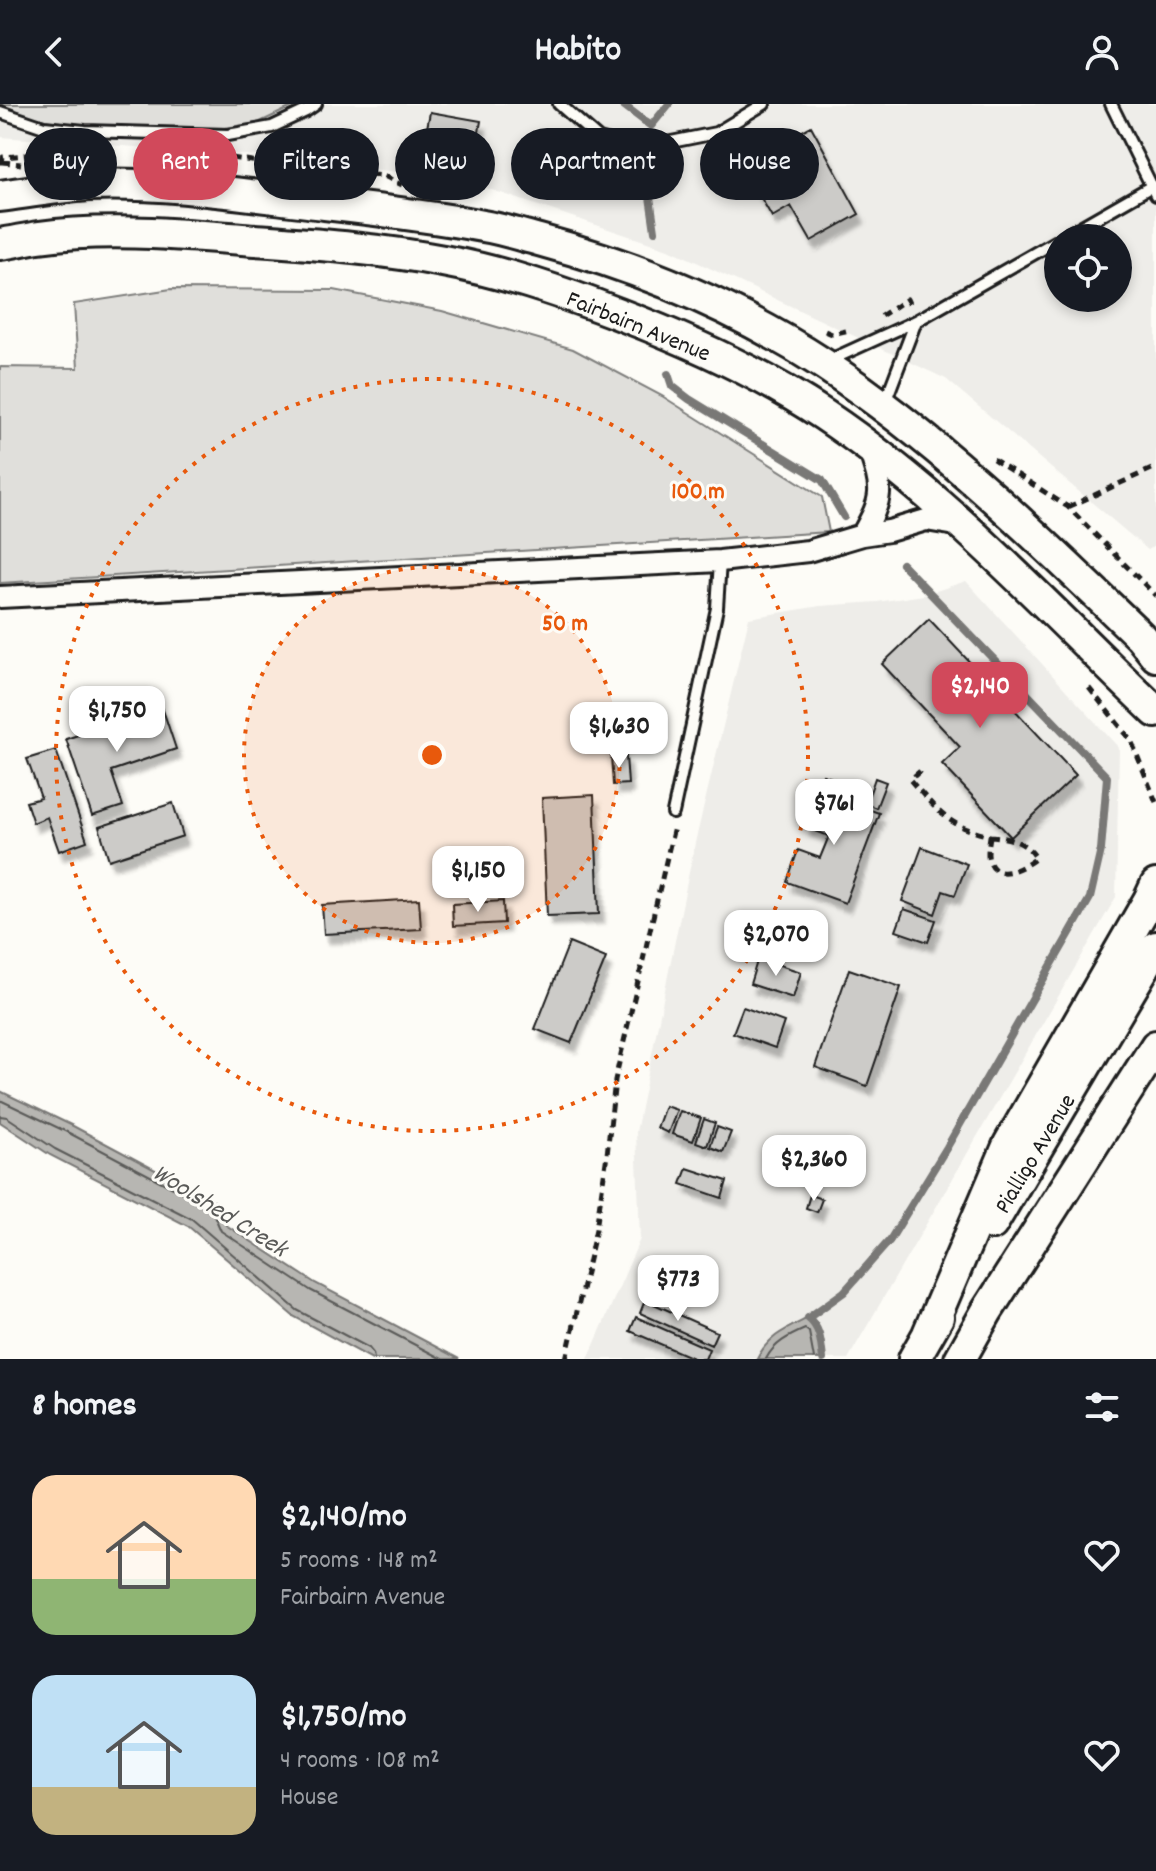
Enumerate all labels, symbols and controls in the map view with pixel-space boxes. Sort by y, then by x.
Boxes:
text: Habito [535,26,621,78]
icon: back [32,30,76,74]
icon: person [1080,30,1124,74]
chip: Buy [24,128,117,200]
chip: Rent [133,128,238,200]
chip: Filters [254,128,379,200]
chip: New [395,128,495,200]
chip: Apartment [511,128,684,200]
chip: House [700,128,819,200]
map controls [1044,224,1132,312]
button: locate [1044,224,1132,312]
street label: Fairbairn Avenue [561,283,715,372]
text: 100 m [671,476,725,510]
text: 50 m [542,608,588,642]
pin: $2,140 [915,662,1045,730]
text: $2,140 [950,669,1010,706]
pin: $1,750 [52,686,182,754]
text: $1,750 [87,693,147,730]
pin: $1,630 [554,702,684,770]
text: $1,630 [588,709,650,746]
centre of rings [418,741,446,769]
pin: $761 [787,779,881,847]
text: $761 [813,786,855,823]
pin: $1,150 [413,846,543,914]
text: $1,150 [450,853,506,890]
pin: $2,070 [711,910,841,978]
text: $2,070 [742,917,810,954]
street label: Pialligo Avenue [987,1088,1086,1221]
pin: $2,360 [749,1135,879,1203]
text: $2,360 [780,1142,848,1179]
water label: Woolshed Creek [145,1156,296,1269]
pin: $773 [631,1255,725,1323]
text: $773 [656,1262,700,1299]
text: 8 homes [32,1383,137,1432]
icon: filters [1080,1385,1124,1429]
text: $2,140/mo [280,1494,407,1543]
icon: home [96,1507,192,1603]
icon: heart [1080,1533,1124,1577]
text: 5 rooms · 148 m² [280,1543,438,1580]
text: Fairbairn Avenue [280,1580,445,1617]
text: $1,750/mo [280,1694,407,1743]
icon: home [96,1707,192,1803]
icon: heart [1080,1733,1124,1777]
text: 4 rooms · 108 m² [280,1743,440,1780]
text: House [280,1780,338,1817]

